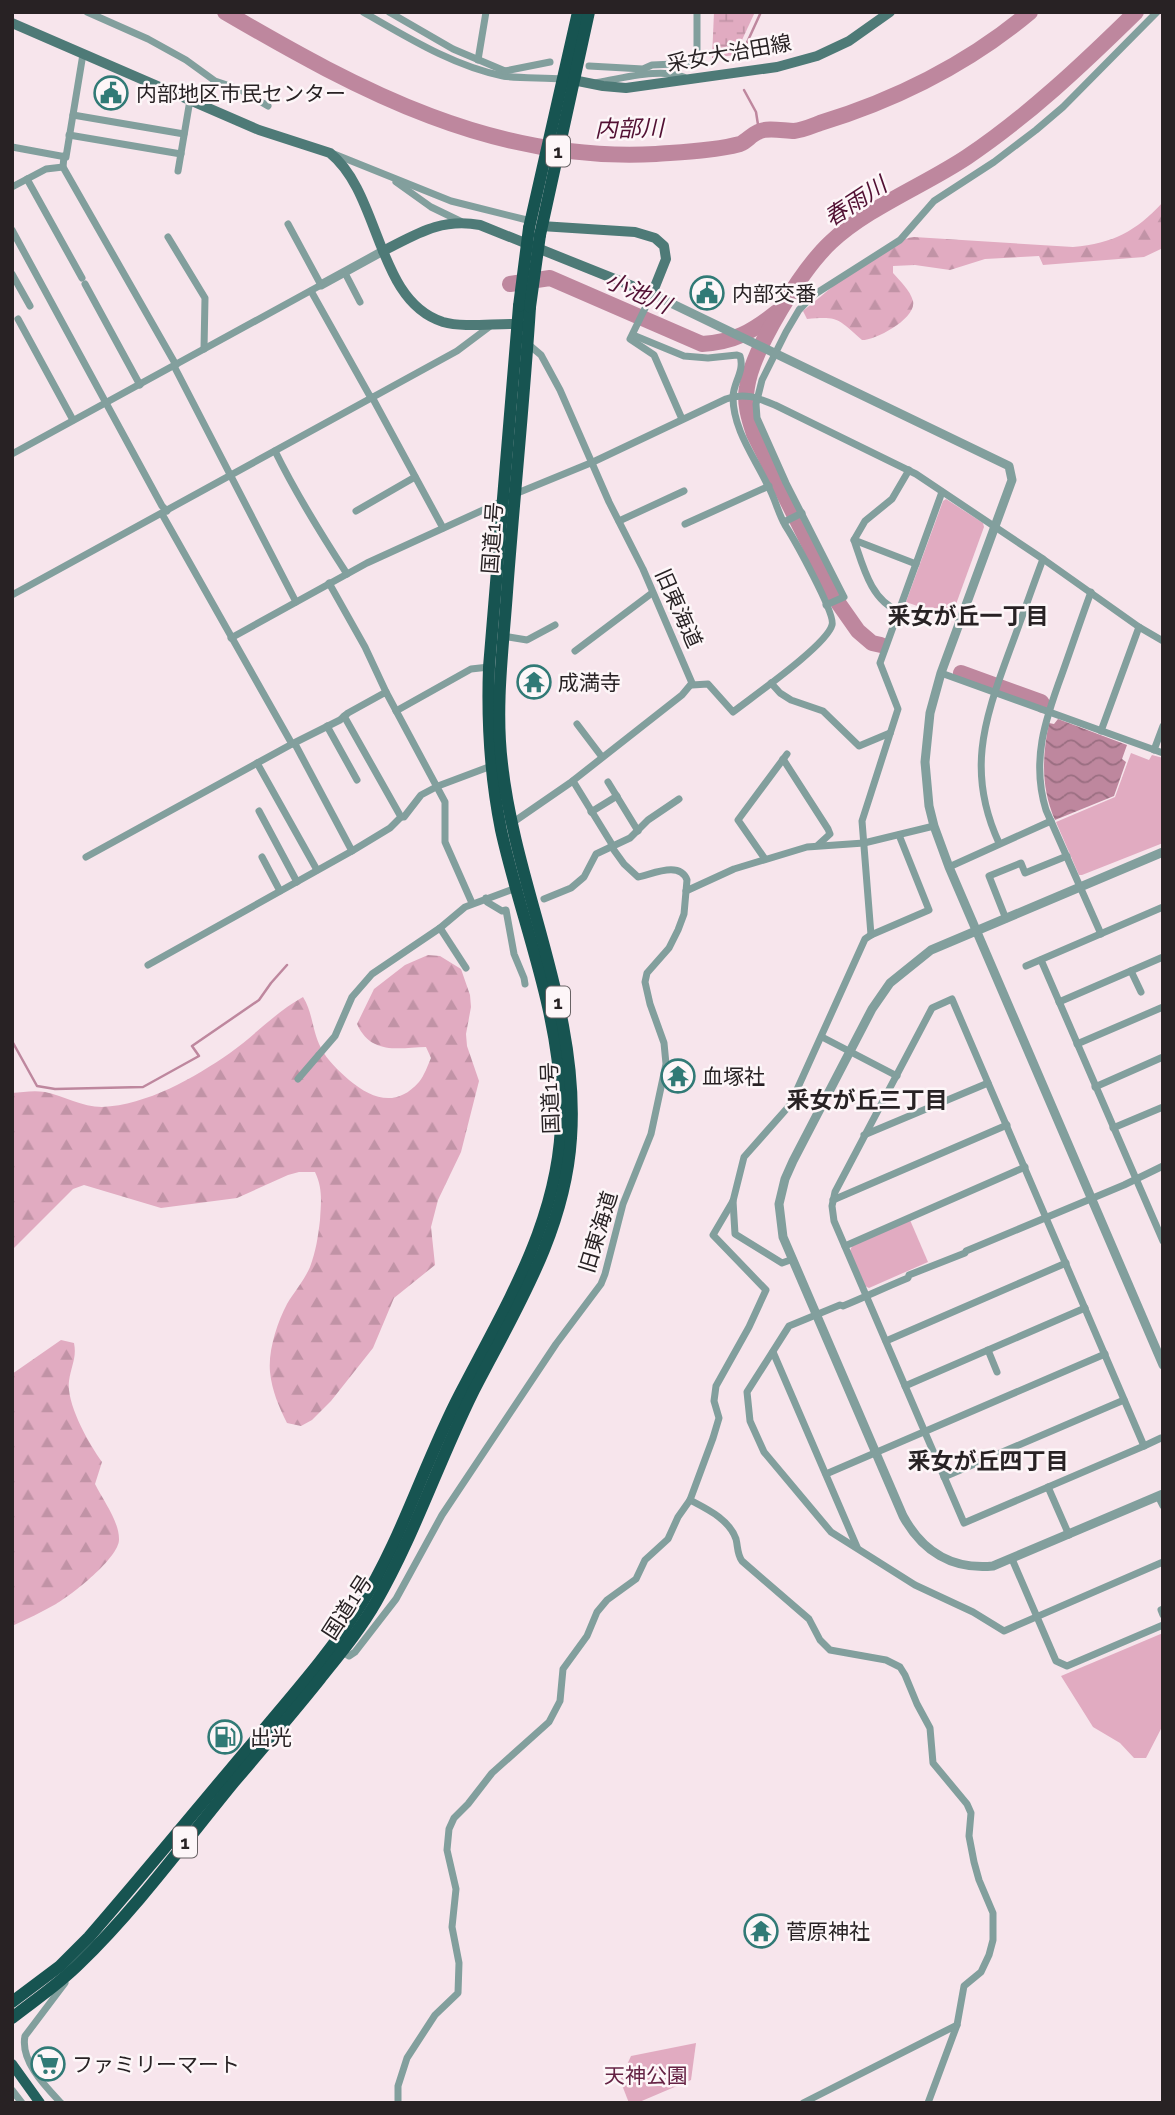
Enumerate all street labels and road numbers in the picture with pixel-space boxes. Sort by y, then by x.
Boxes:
street label: 采女大治田線 [665,30,793,76]
road number: 1 [546,136,570,167]
street label: 国道1号 [477,501,507,575]
street label: 旧東海道 [650,565,708,651]
road number: 1 [546,986,570,1018]
street label: 国道1号 [536,1062,564,1134]
street label: 旧東海道 [574,1188,622,1276]
street label: 国道1号 [317,1570,377,1644]
road number: 1 [173,1826,197,1858]

